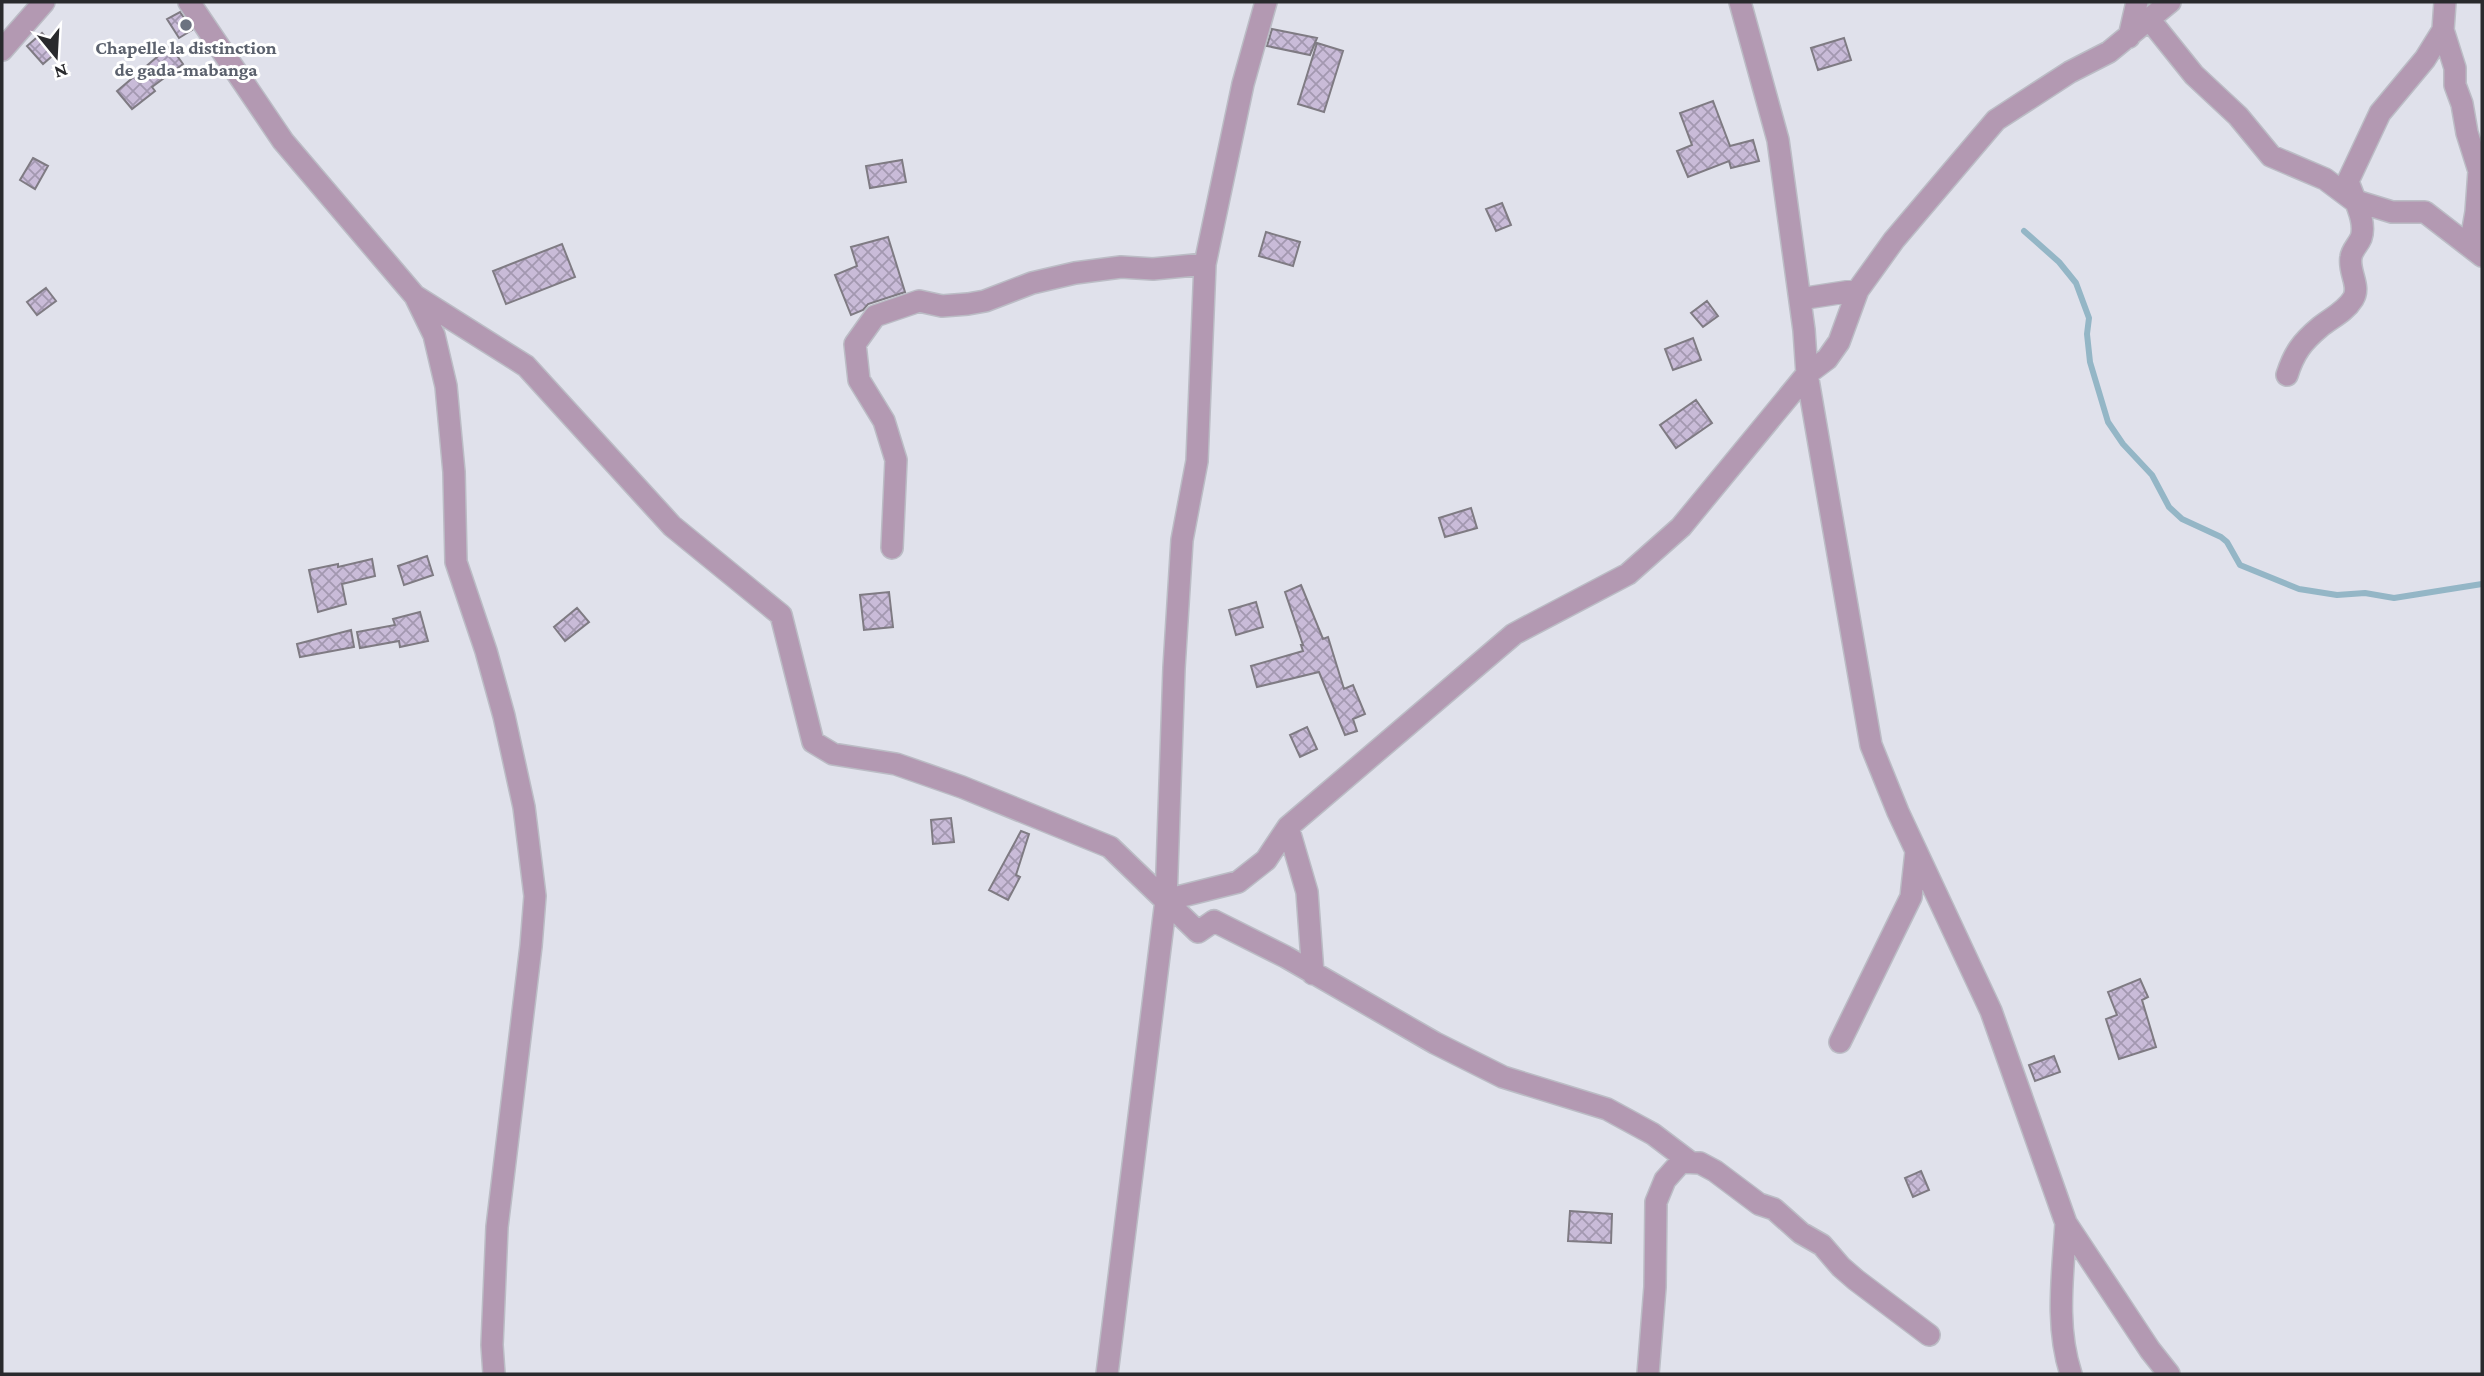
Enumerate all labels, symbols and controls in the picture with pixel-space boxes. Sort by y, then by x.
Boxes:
marker: Chapelle la distinction de gada-mabanga [178,17,194,33]
north arrow [21,21,91,91]
place label: Chapelle la distinction de gada-mabanga [95,37,277,80]
text: N [52,60,71,84]

